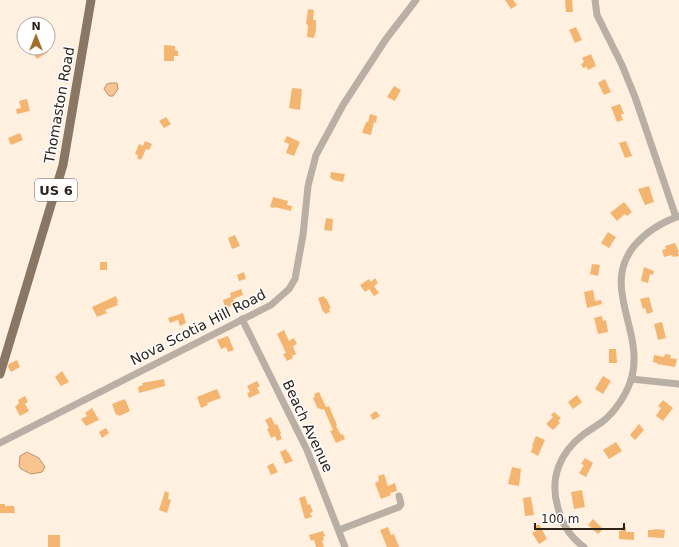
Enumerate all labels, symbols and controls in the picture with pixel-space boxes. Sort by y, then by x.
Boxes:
north arrow [16,16,56,56]
text: N [31,20,41,33]
street label: Thomaston Road [41,45,77,165]
road number: US 6 [35,179,77,201]
street label: Nova Scotia Hill Road [128,286,268,368]
street label: Beach Avenue [280,377,336,475]
scale bar [535,505,624,531]
text: 100 m [541,512,579,526]

